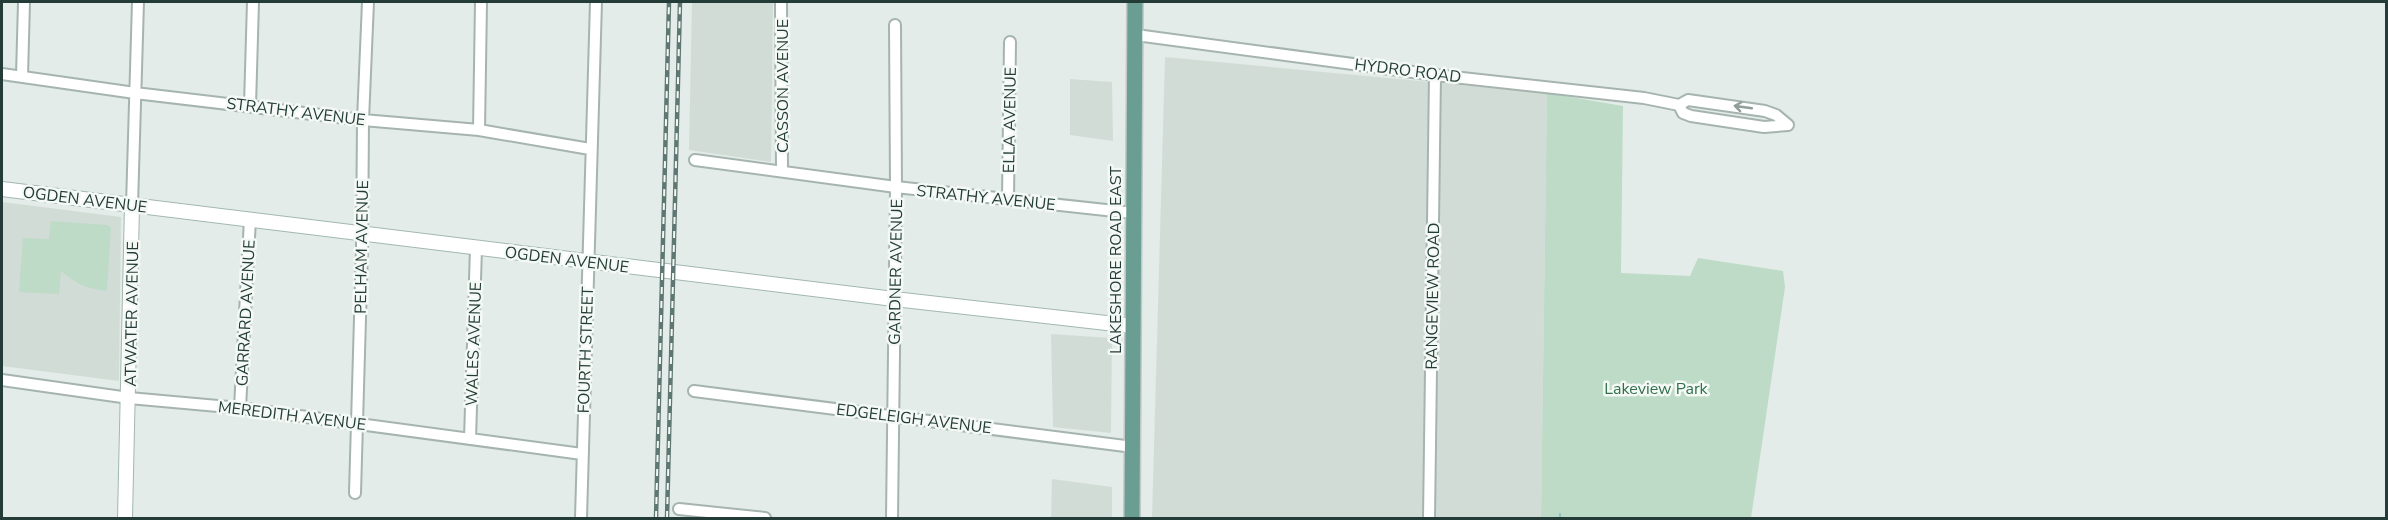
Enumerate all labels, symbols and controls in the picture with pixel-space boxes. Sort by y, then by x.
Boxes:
street label: CASSON AVENUE [772,19,794,153]
street label: HYDRO ROAD [1353,54,1462,88]
street label: ELLA AVENUE [998,67,1022,173]
street label: STRATHY AVENUE [225,93,367,131]
one-way arrow [1734,102,1753,113]
street label: LAKESHORE ROAD EAST [1105,166,1127,354]
street label: PELHAM AVENUE [350,180,374,314]
street label: STRATHY AVENUE [915,180,1056,216]
street label: OGDEN AVENUE [22,181,148,219]
street label: GARDNER AVENUE [884,199,908,345]
street label: RANGEVIEW ROAD [1421,222,1445,370]
street label: GARRARD AVENUE [231,239,261,387]
street label: ATWATER AVENUE [120,241,144,387]
street label: OGDEN AVENUE [504,241,630,279]
street label: WALES AVENUE [461,282,487,406]
street label: FOURTH STREET [573,286,599,414]
park label: Lakeview Park [1604,378,1709,400]
street label: MEREDITH AVENUE [217,396,367,436]
street label: EDGELEIGH AVENUE [835,399,993,439]

